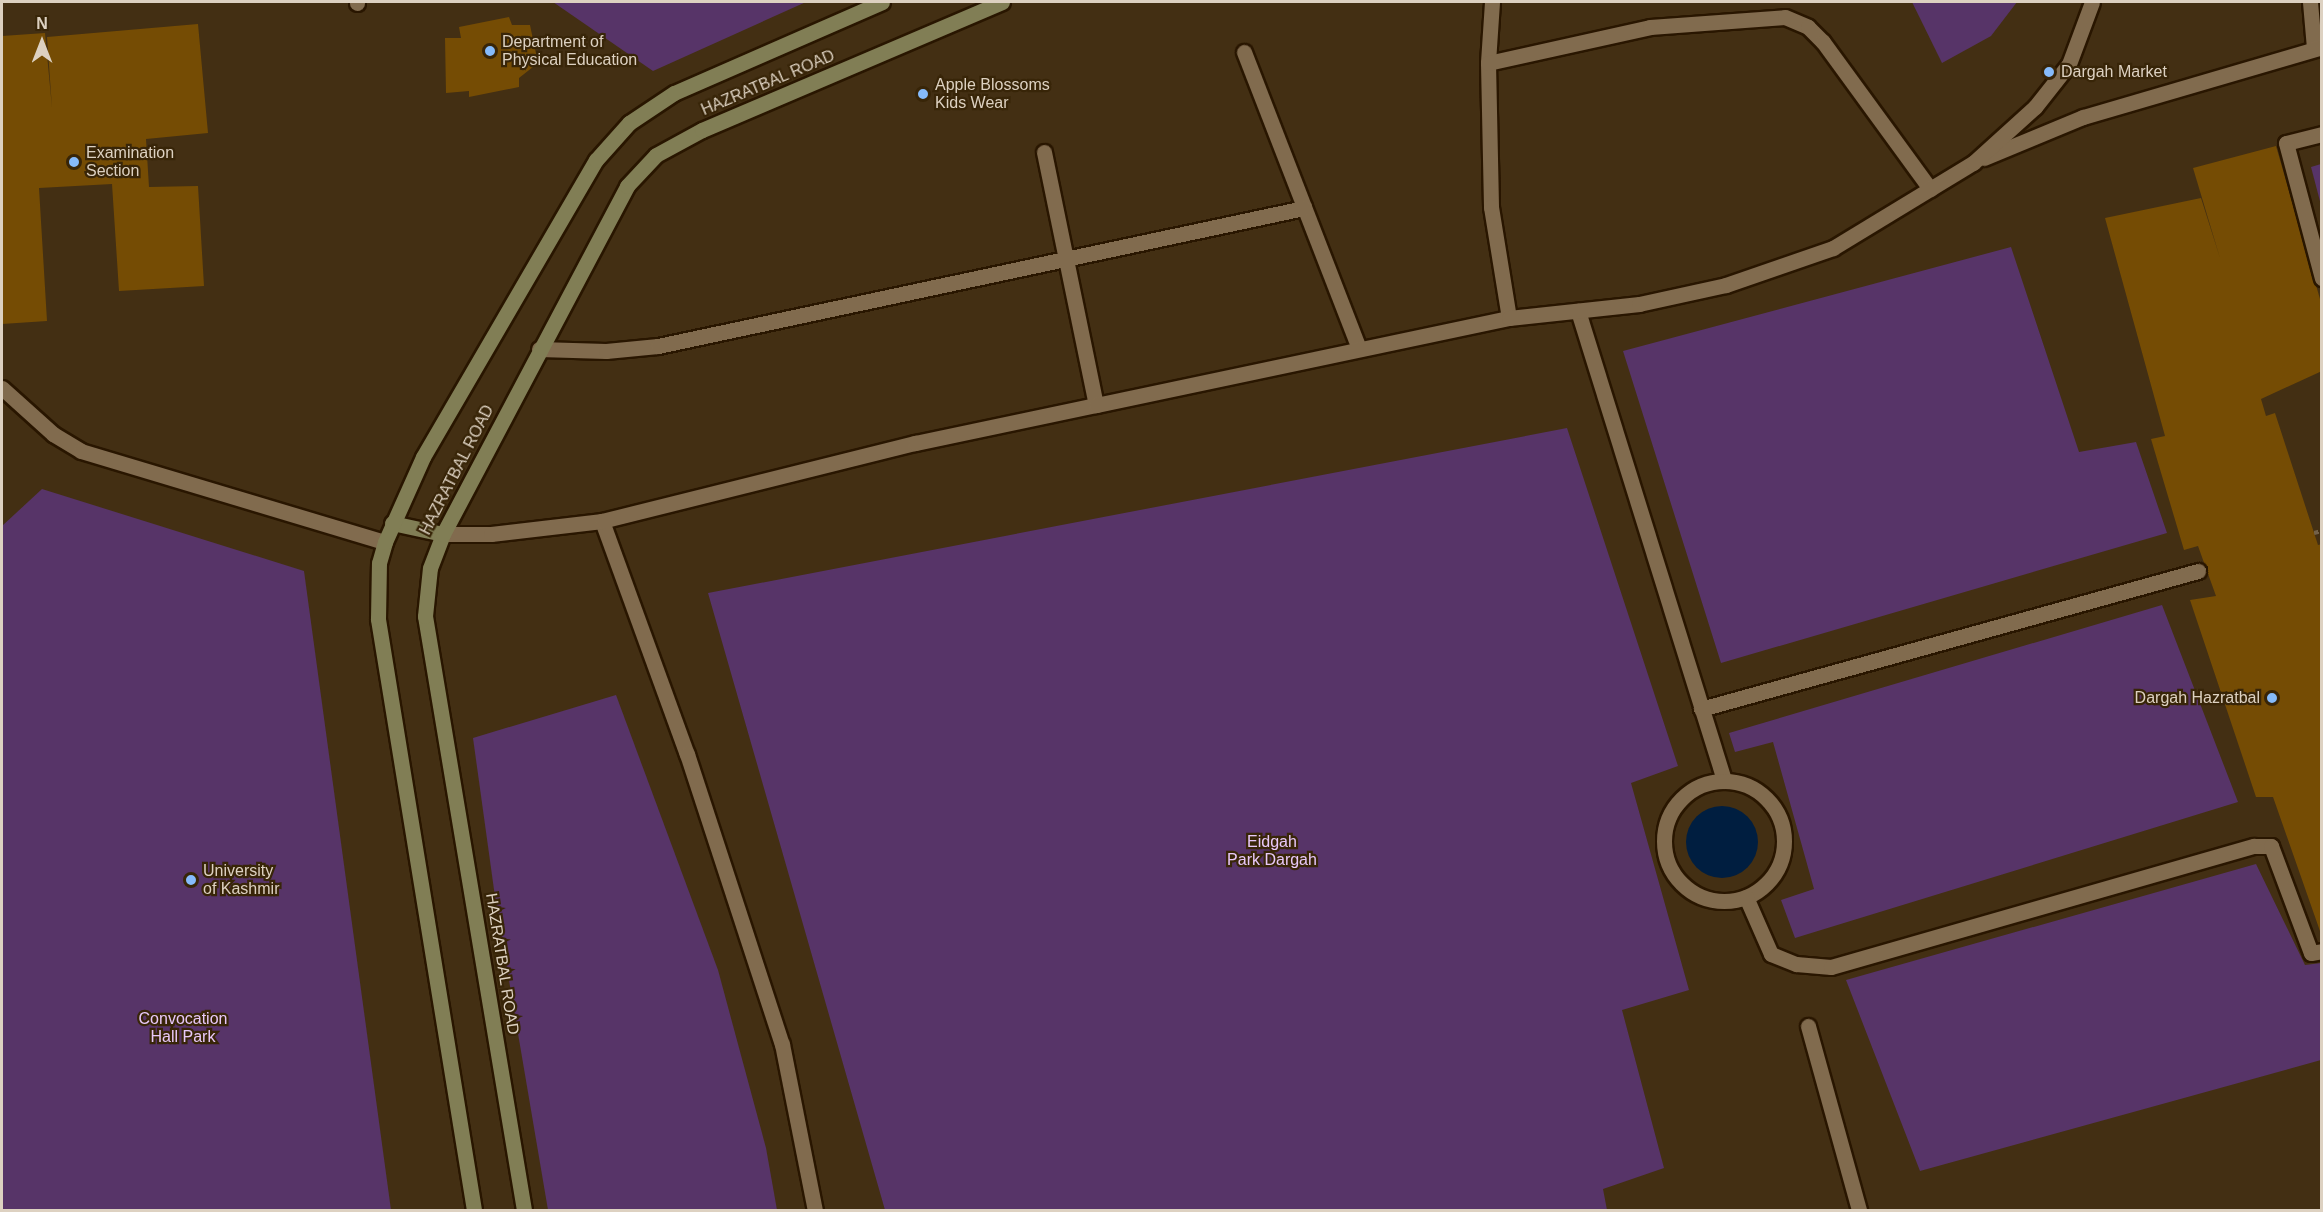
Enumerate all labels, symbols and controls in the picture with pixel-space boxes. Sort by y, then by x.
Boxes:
north arrow [12,12,72,72]
text: N [36,15,48,32]
place label: Department of Physical Education [502,32,637,70]
marker: Department of Physical Education [483,44,497,58]
street label: HAZRATBAL ROAD [698,46,838,120]
place label: Dargah Market [2061,62,2167,82]
marker: Dargah Market [2042,65,2056,79]
place label: Apple Blossoms Kids Wear [935,75,1050,113]
marker: Apple Blossoms Kids Wear [916,87,930,101]
place label: Examination Section [86,143,174,181]
marker: Examination Section [67,155,81,169]
street label: HAZRATBAL ROAD [416,402,498,538]
place label: Dargah Hazratbal [2135,688,2260,708]
marker: Dargah Hazratbal [2265,691,2279,705]
park label: Eidgah Park Dargah [1227,832,1317,870]
place label: University of Kashmir [203,861,279,899]
marker: University of Kashmir [184,873,198,887]
street label: HAZRATBAL ROAD [481,892,523,1036]
park label: Convocation Hall Park [139,1009,227,1047]

